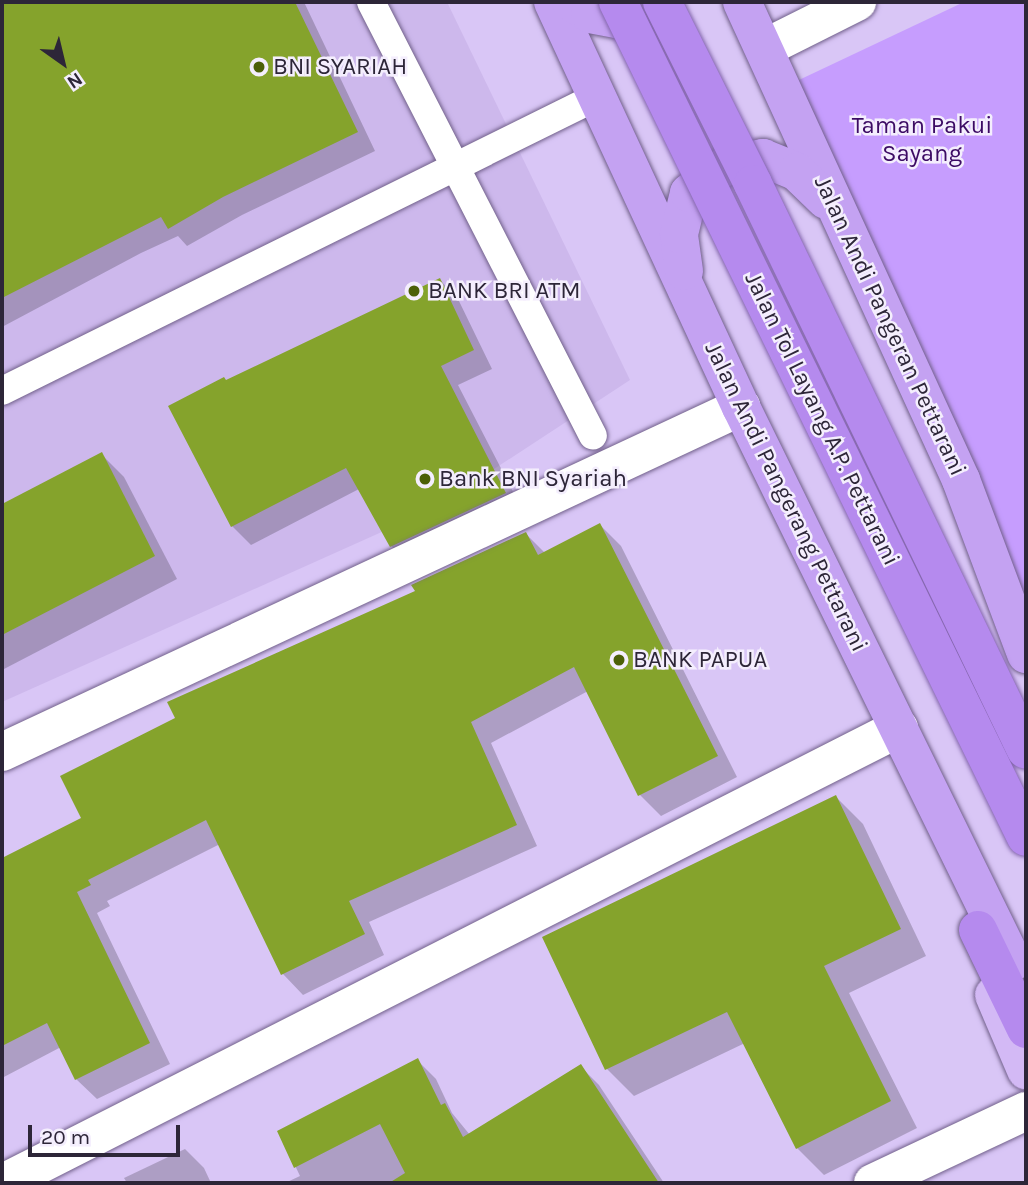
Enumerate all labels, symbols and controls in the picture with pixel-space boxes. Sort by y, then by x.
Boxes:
north arrow [28,28,98,98]
place label: BNI SYARIAH [273,53,407,81]
marker: BNI SYARIAH [251,59,267,75]
text: N [63,67,87,93]
park label: Taman Pakui Sayang [852,112,992,168]
street label: Jalan Andi Pangeran Pettarani [808,171,972,481]
street label: Jalan Tol Layang A.P. Pettarani [738,268,906,570]
place label: BANK BRI ATM [428,277,581,305]
marker: BANK BRI ATM [406,283,422,299]
street label: Jalan Andi Pangerang Pettarani [698,337,874,657]
place label: Bank BNI Syariah [439,465,627,493]
marker: Bank BNI Syariah [417,471,433,487]
place label: BANK PAPUA [633,646,767,674]
marker: BANK PAPUA [611,652,627,668]
scale bar [32,1112,184,1156]
text: 20 m [41,1125,90,1149]

